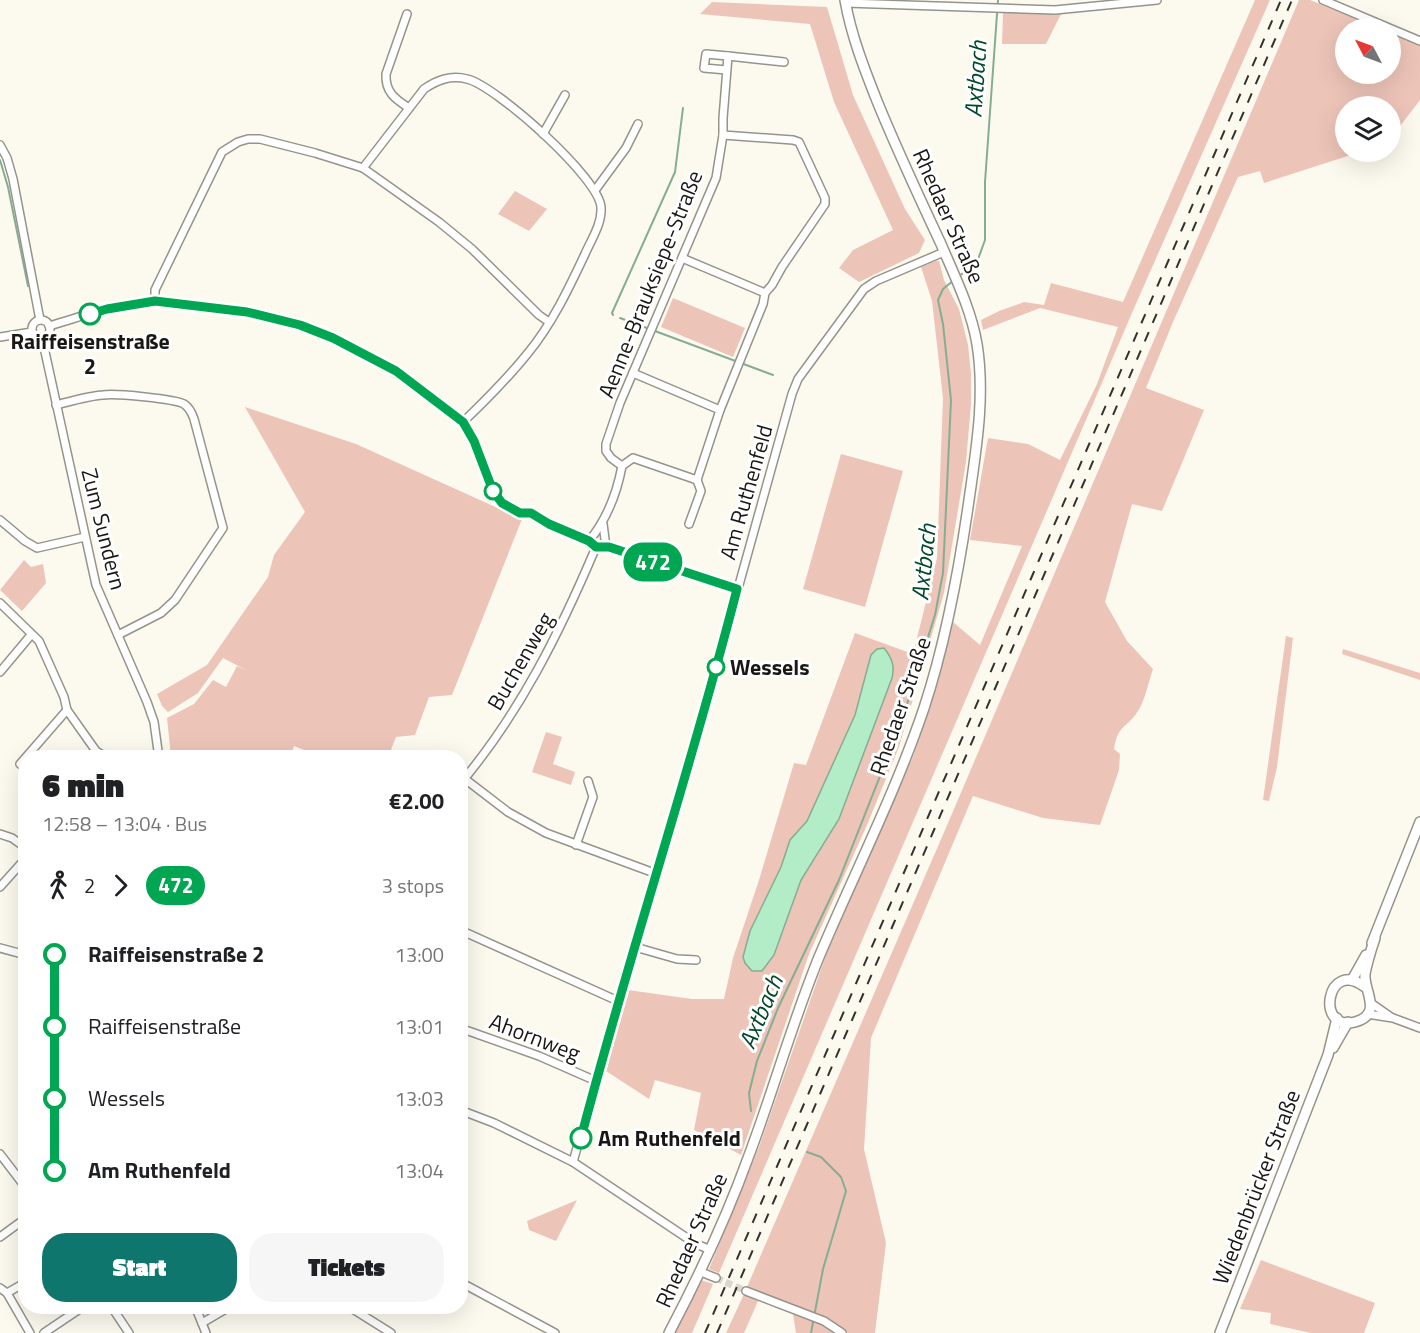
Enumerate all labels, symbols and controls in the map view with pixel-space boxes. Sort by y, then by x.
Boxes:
north arrow [1335,18,1401,84]
map controls [1335,18,1401,162]
water label: Axtbach [954,38,996,118]
button: layers [1335,96,1401,162]
street label: Rhedaer Straße [904,143,994,289]
street label: Aenne-Brauksiepe-Straße [589,165,711,403]
marker: Raiffeisenstraße 2 [79,303,101,325]
place label: Raiffeisenstraße 2 [10,324,170,383]
street label: Am Ruthenfeld [711,421,781,563]
street label: Zum Sundern [72,465,136,593]
unlabelled marker [484,482,502,500]
water label: Axtbach [901,521,945,602]
line badge: 472 [618,542,688,582]
text: 472 [635,546,671,578]
street label: Buchenweg [478,606,562,716]
street label: Rhedaer Straße [860,632,940,780]
place label: Wessels [730,650,810,684]
marker: Wessels [707,658,725,676]
text: 6 min [42,760,124,810]
text: €2.00 [389,784,444,818]
text: 12:58 – 13:04 · Bus [42,808,207,839]
icon: walk [42,869,75,902]
icon: forward [104,869,137,902]
text: 472 [158,869,193,901]
text: 2 [84,870,95,901]
text: 3 stops [382,870,444,901]
text: Raiffeisenstraße 2 [88,937,264,971]
text: 13:00 [395,939,444,970]
water label: Axtbach [729,968,792,1054]
street label: Ahornweg [485,1004,585,1070]
text: Raiffeisenstraße [88,1009,241,1043]
text: 13:01 [395,1011,444,1042]
text: Wessels [88,1081,165,1115]
text: 13:03 [395,1083,444,1114]
street label: Wiedenbrücker Straße [1203,1085,1309,1289]
place label: Am Ruthenfeld [598,1121,741,1155]
marker: Am Ruthenfeld [570,1127,592,1149]
text: Am Ruthenfeld [88,1153,231,1187]
text: 13:04 [395,1155,444,1186]
street label: Rhedaer Straße [646,1167,736,1313]
button: Start [42,1233,237,1302]
button: Tickets [249,1233,444,1302]

